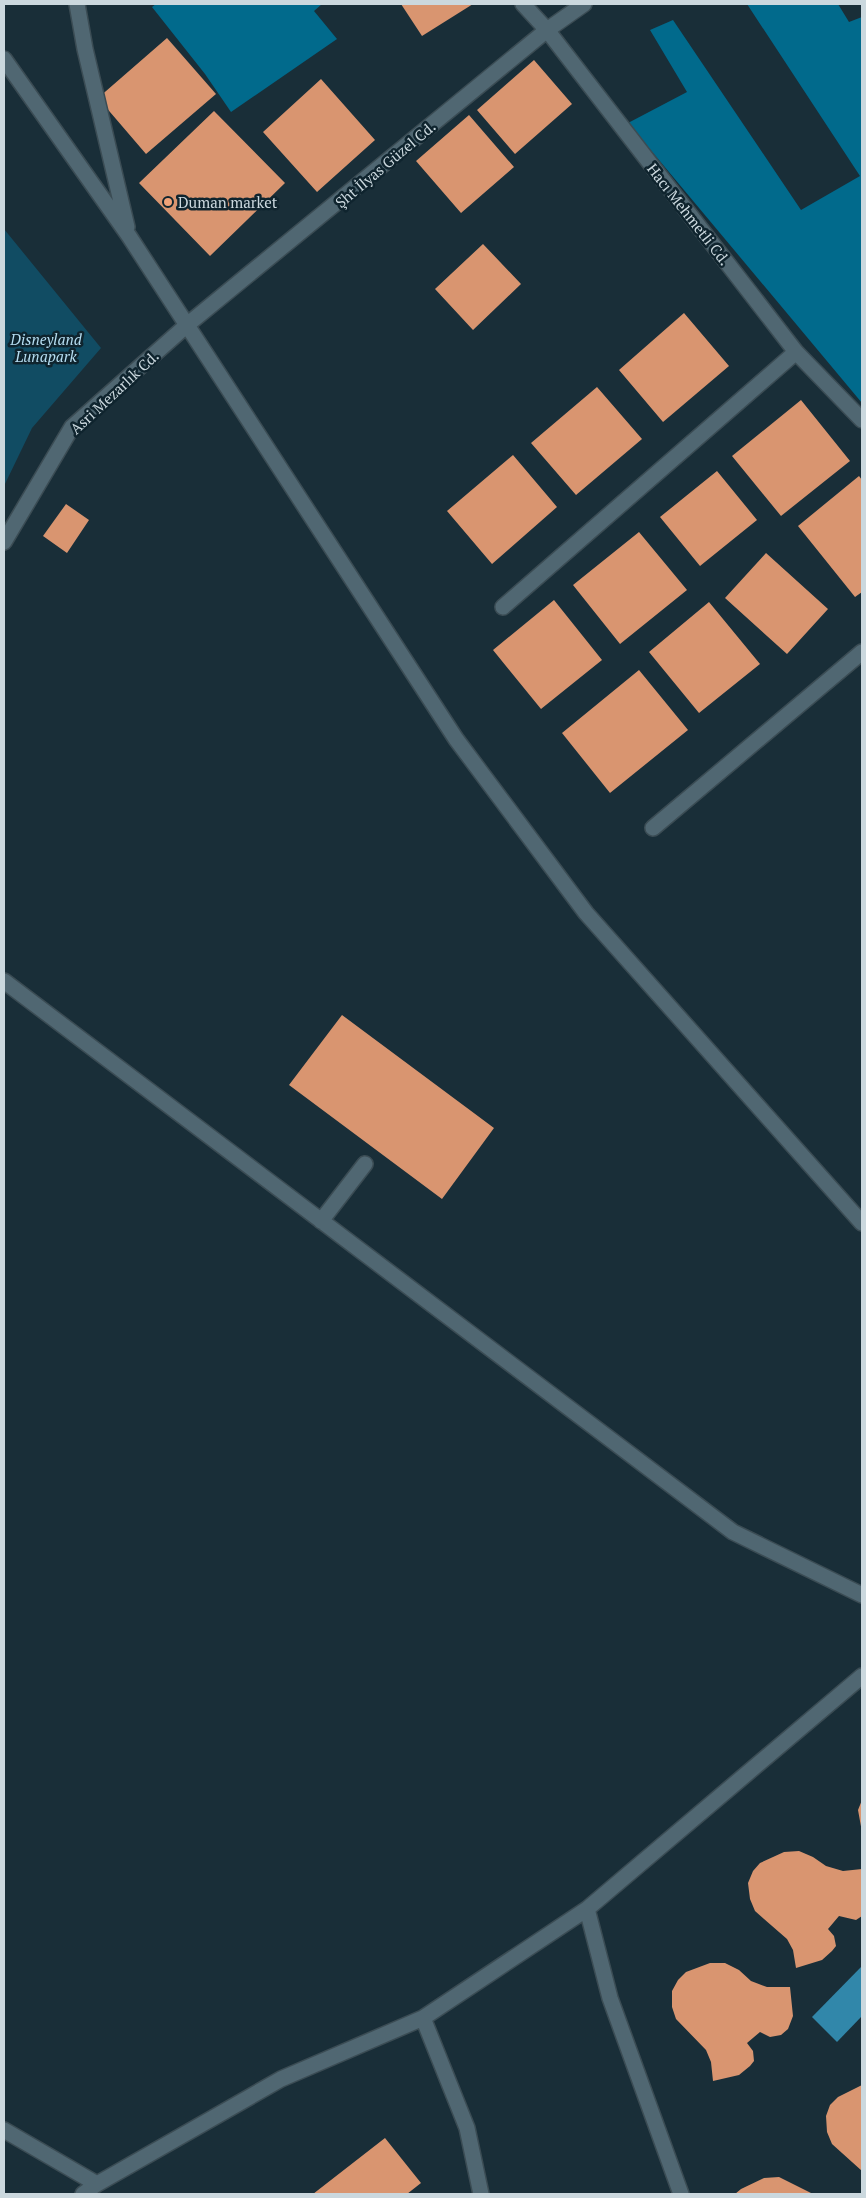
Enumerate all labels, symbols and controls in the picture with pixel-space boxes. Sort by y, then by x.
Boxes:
street label: Şht İlyas Güzel Cd. [331,116,439,212]
street label: Hacı Mehmetli Cd. [643,159,735,269]
place label: Duman market [178,192,278,212]
marker: Duman market [162,196,174,208]
park label: Disneyland Lunapark [9,329,83,366]
street label: Asri Mezarlık Cd. [65,346,163,438]

